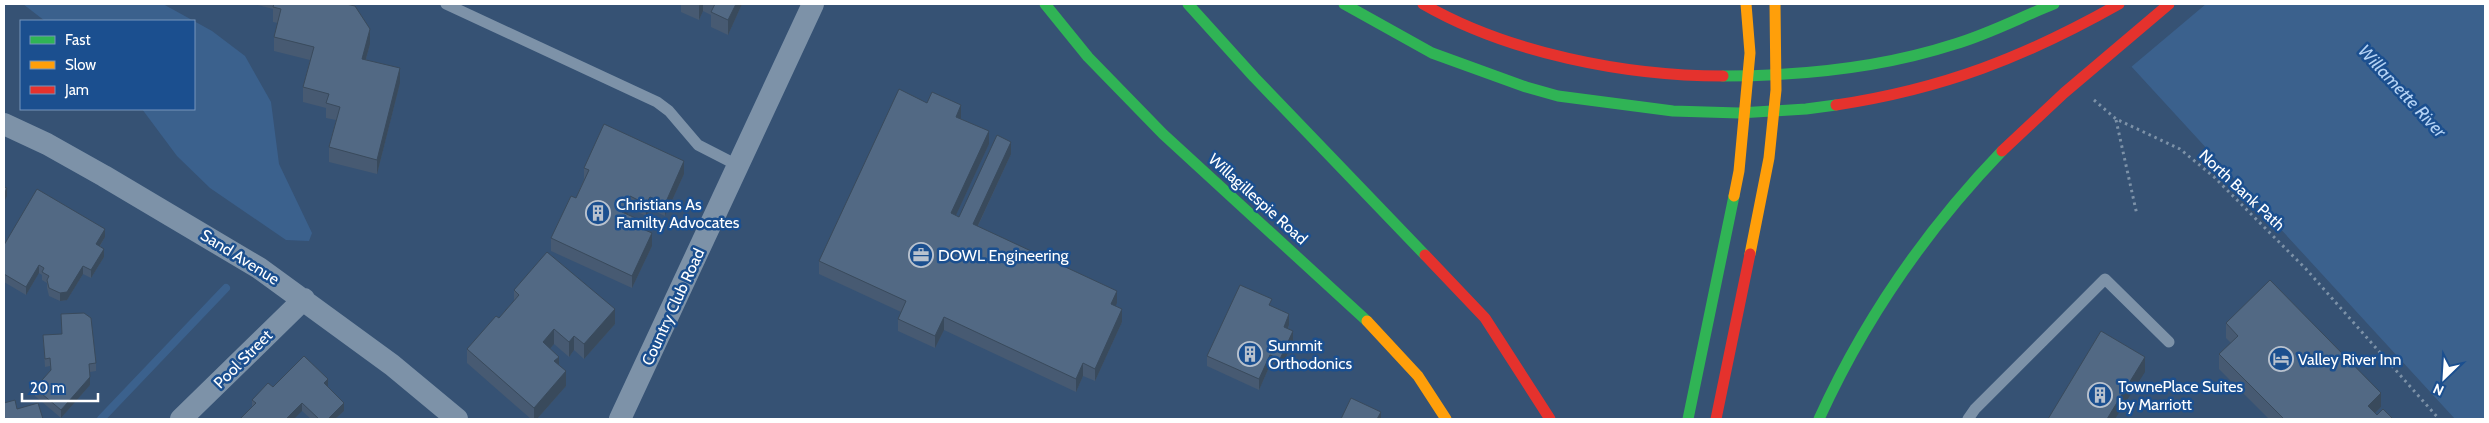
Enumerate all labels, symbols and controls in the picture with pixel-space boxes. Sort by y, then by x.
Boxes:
legend [20,20,195,110]
text: Fast [65,31,90,49]
water label: Willamette River [2353,40,2452,143]
text: Slow [65,56,96,74]
text: Jam [64,81,89,99]
street label: North Bank Path [2195,146,2289,234]
street label: Willagillespie Road [1205,150,1311,248]
place label: Christians As Familty Advocates [616,195,740,232]
building icon: Christians As Familty Advocates [585,200,611,226]
street label: Sand Avenue [197,225,283,289]
office icon: DOWL Engineering [908,242,934,268]
street label: Country Club Road [638,245,708,369]
place label: DOWL Engineering [938,246,1070,265]
street label: Pool Street [210,325,277,392]
place label: Summit Orthodonics [1268,336,1352,373]
building icon: Summit Orthodonics [1237,341,1263,367]
hotel icon: Valley River Inn [2268,346,2294,372]
place label: Valley River Inn [2298,350,2401,369]
north arrow [2419,353,2469,403]
scale bar [22,370,99,402]
place label: TownePlace Suites by Marriott [2118,377,2243,414]
text: 20 m [30,379,65,397]
text: N [2430,380,2447,400]
building icon: TownePlace Suites by Marriott [2087,382,2113,408]

